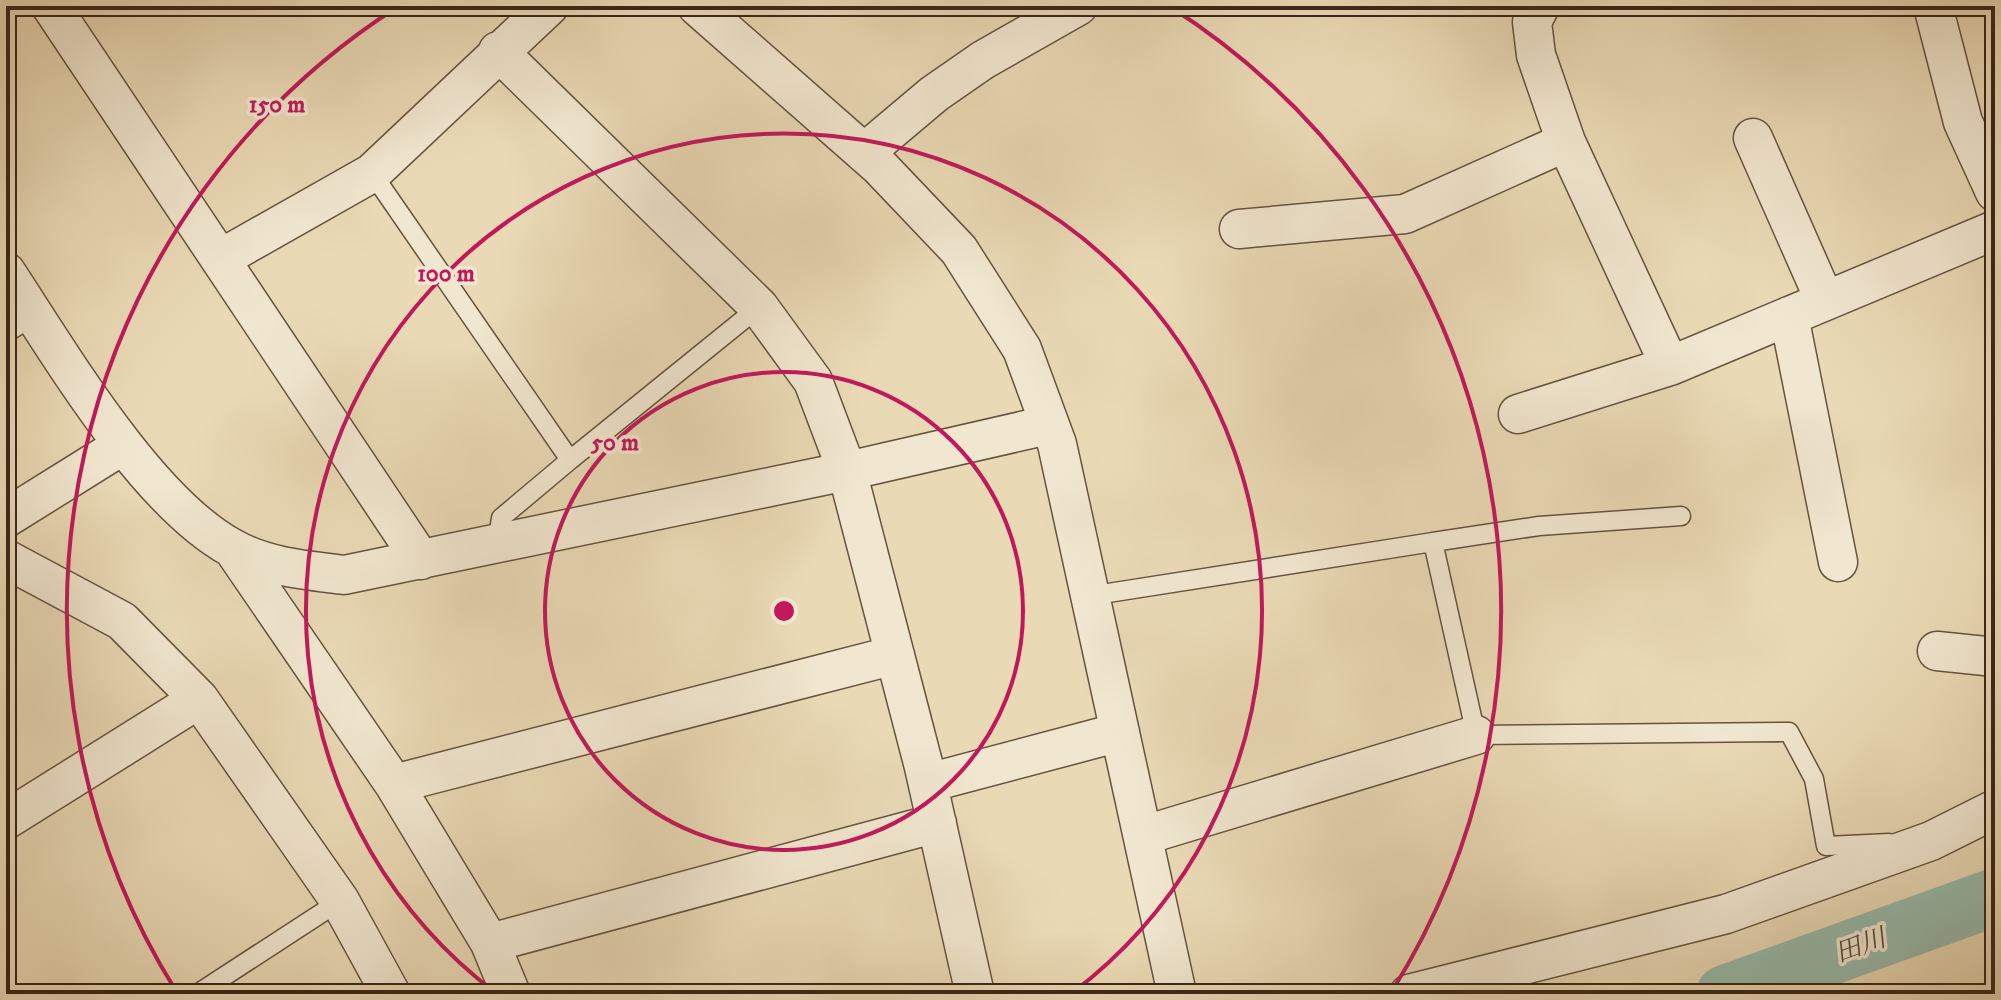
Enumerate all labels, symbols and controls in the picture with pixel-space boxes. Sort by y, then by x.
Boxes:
text: 150 m [249,90,305,120]
text: 100 m [417,259,475,289]
text: 50 m [590,428,639,458]
centre of rings [770,597,798,625]
water label: 田川 [1830,921,1893,971]

